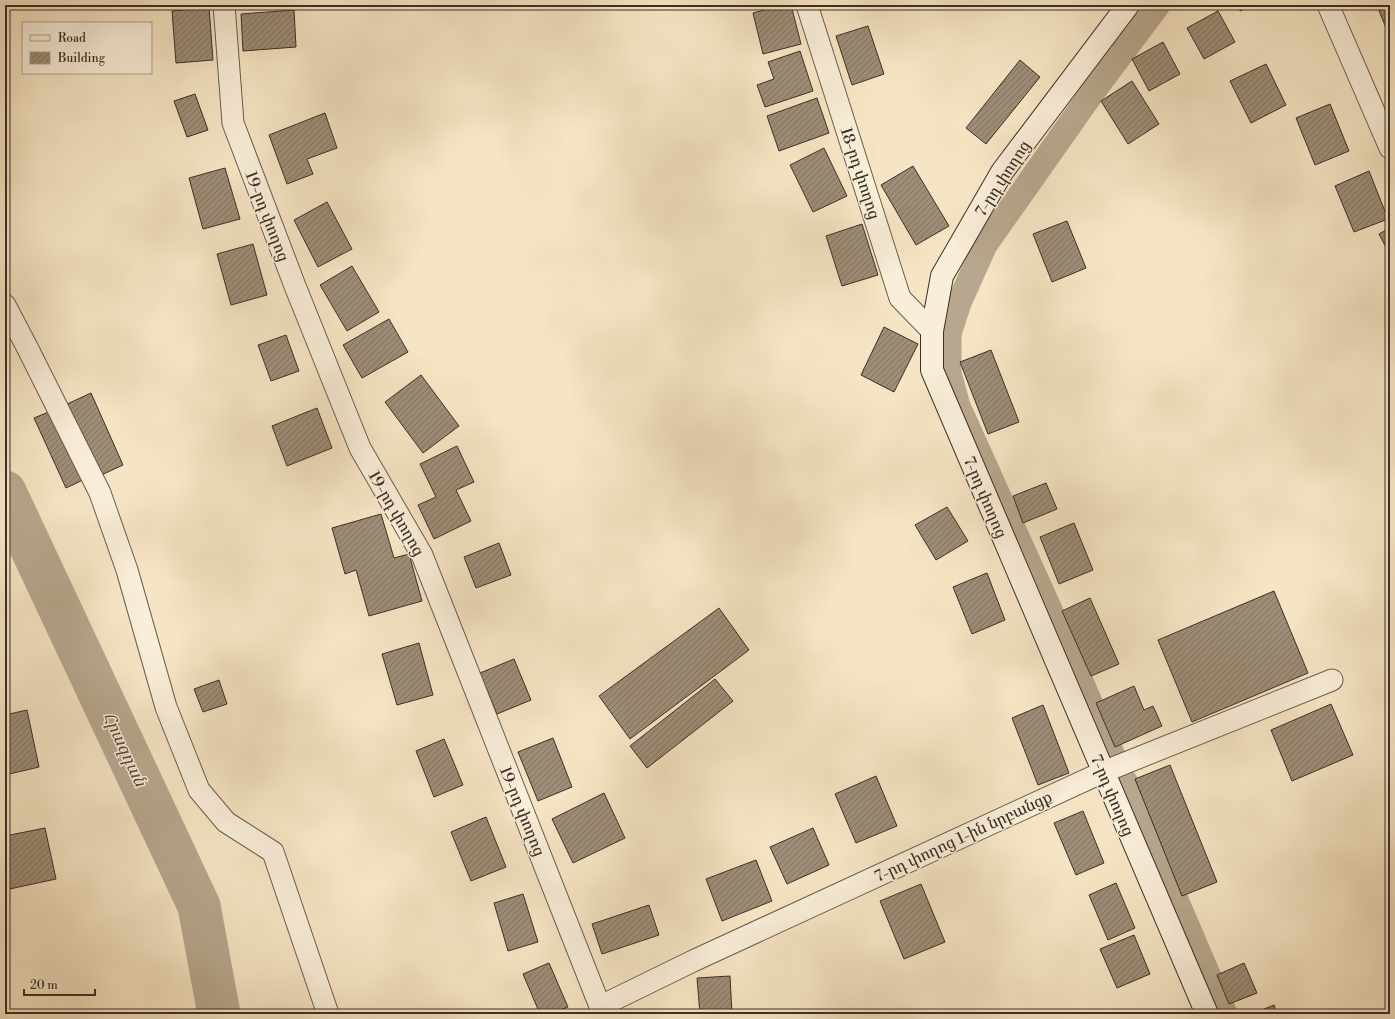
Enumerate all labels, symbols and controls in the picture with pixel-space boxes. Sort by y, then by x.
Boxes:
legend [22,22,152,74]
text: Road [58,31,86,46]
text: Building [57,51,106,66]
street label: 18-րդ փողոց [836,125,884,222]
street label: 7-րդ փողոց [971,137,1035,220]
street label: 19-րդ փողոց [241,168,293,264]
street label: 7-րդ փողոց [959,454,1011,541]
street label: 19-րդ փողոց [364,467,429,560]
water label: Հրազդան [97,709,151,791]
street label: 7-րդ փողոց [1086,752,1138,839]
street label: 19-րդ փողոց [495,764,549,859]
street label: 7-րդ փողոց 1-ին նրբանցք [871,787,1055,887]
scale bar [24,971,95,997]
text: 20 m [30,978,58,993]

